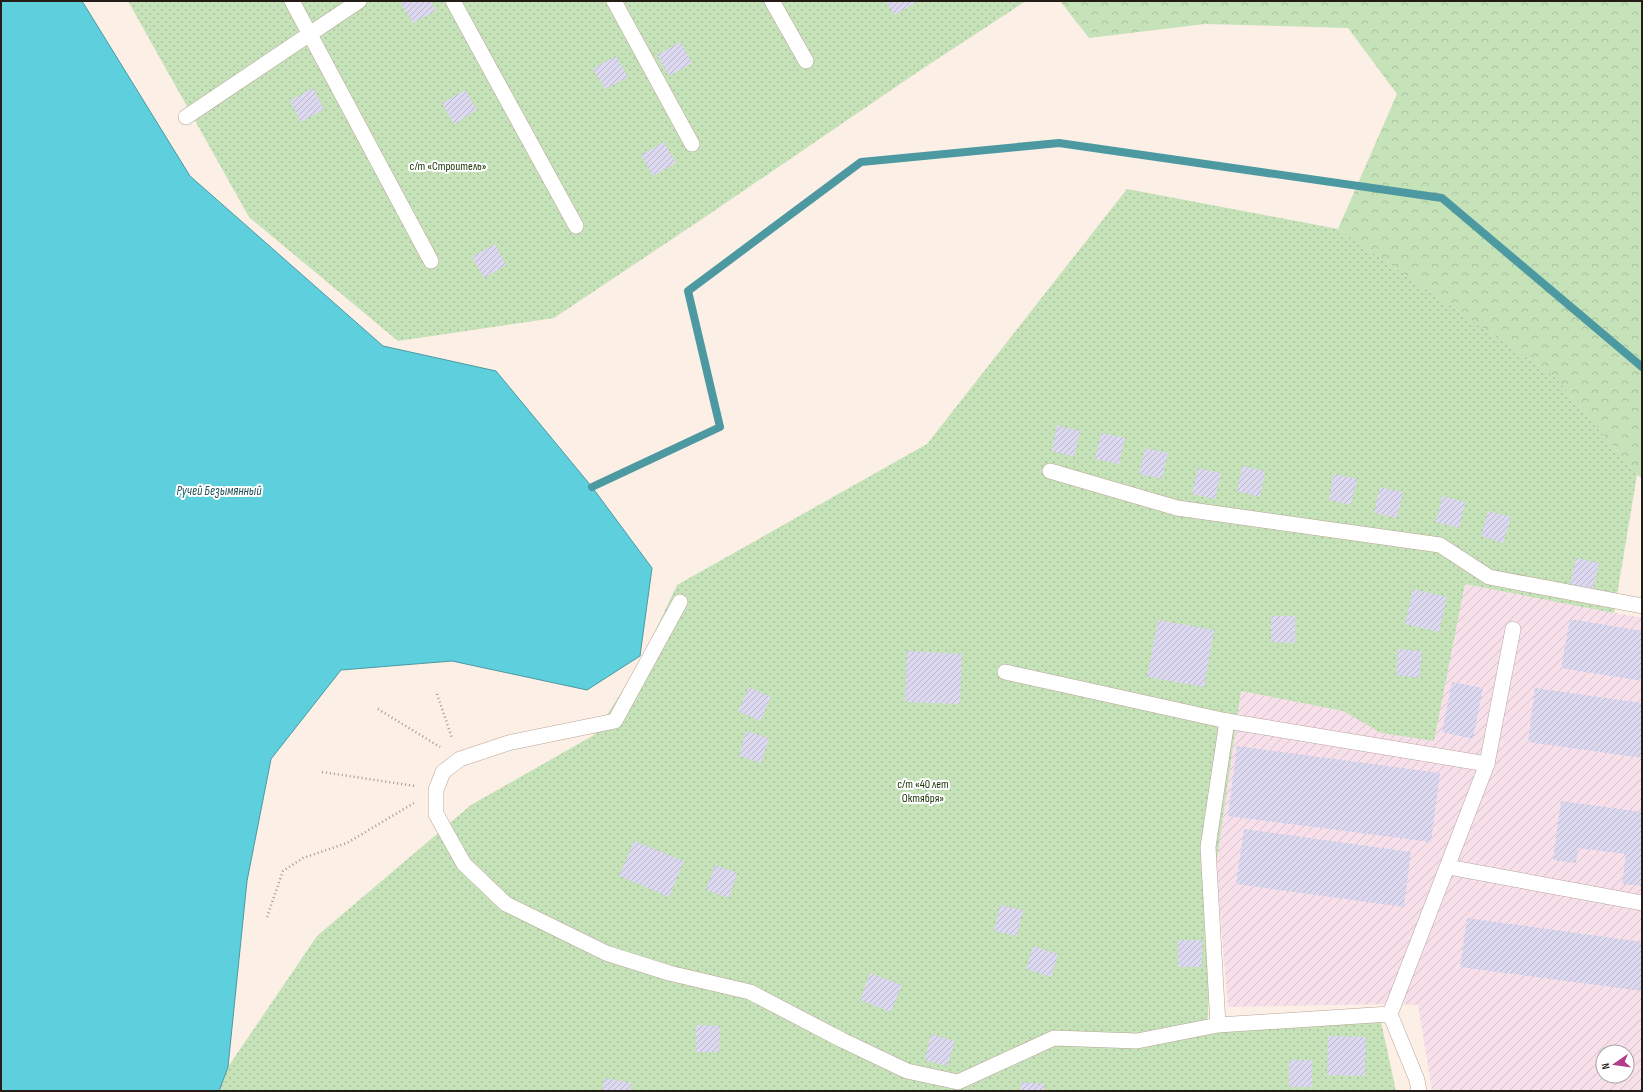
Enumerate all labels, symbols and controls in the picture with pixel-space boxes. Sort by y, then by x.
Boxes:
park label: с/т «Строитель» [410,159,487,174]
water label: Ручей Безымянный [176,483,262,499]
park label: с/т «40 лет Октября» [897,777,949,806]
north arrow [1595,1044,1635,1084]
text: N [1599,1062,1613,1070]

